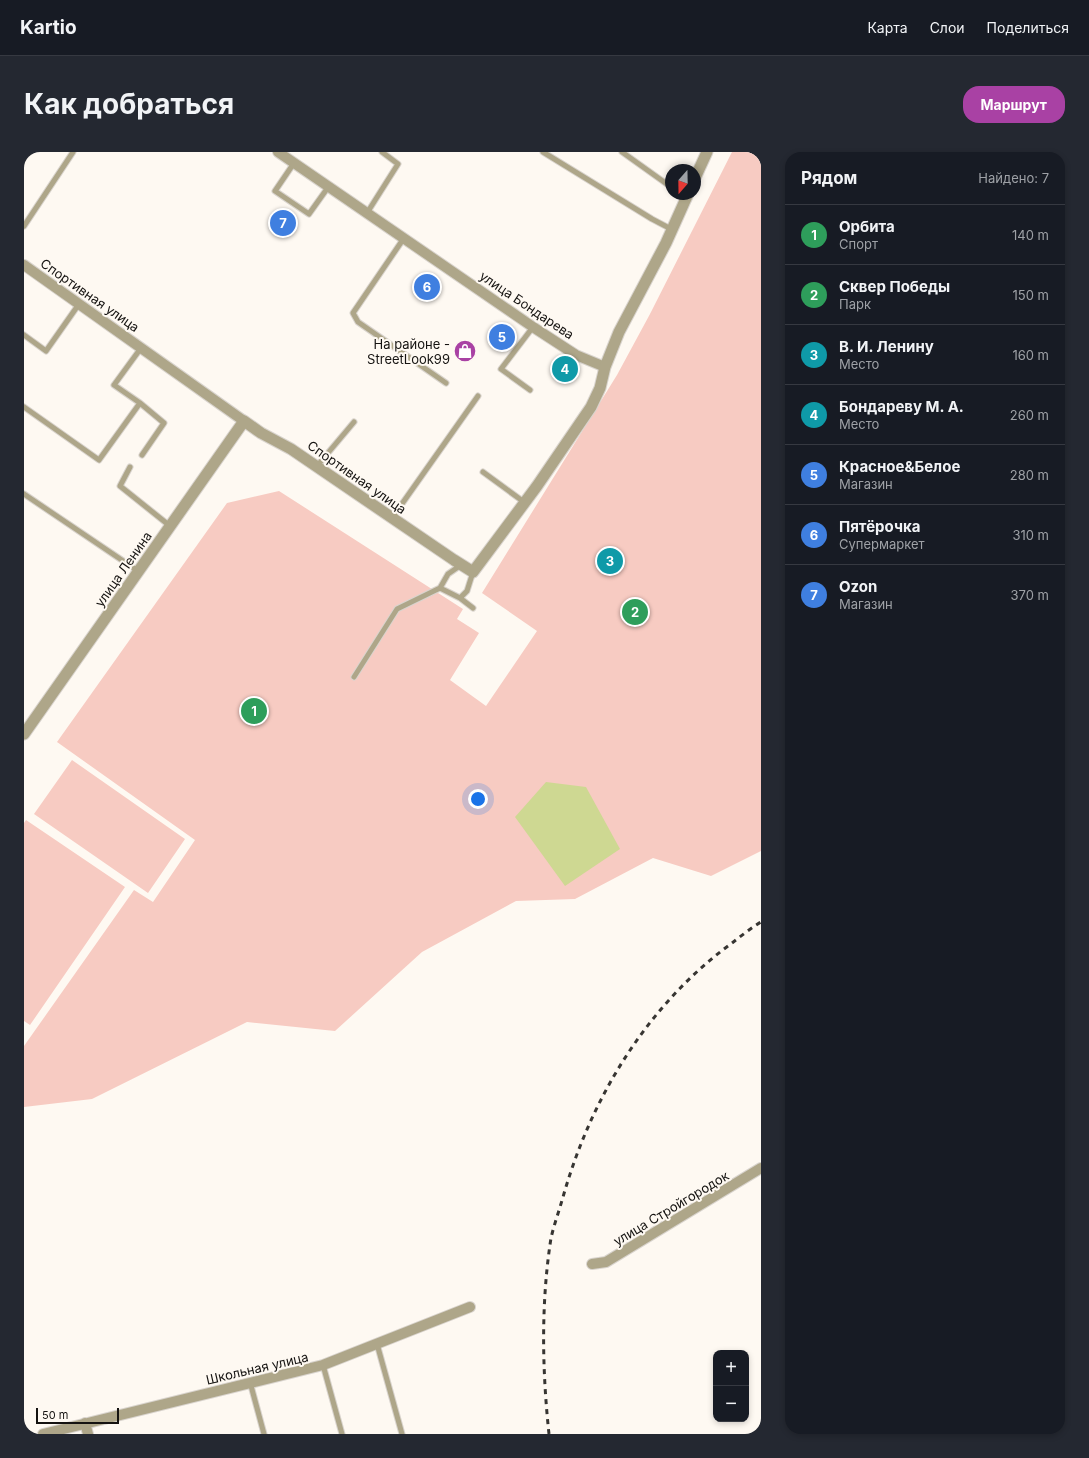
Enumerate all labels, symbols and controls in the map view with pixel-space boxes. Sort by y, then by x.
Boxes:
text: Kartio [20,16,77,39]
text: Карта [867,19,908,36]
text: Слои [930,19,965,36]
text: Поделиться [987,19,1069,36]
button: Маршрут [963,86,1065,123]
text: Как добраться [24,87,234,121]
north arrow [665,164,701,200]
text: Рядом [801,168,857,188]
text: Найдено: 7 [978,170,1049,186]
pin: 7 [270,208,296,238]
text: Орбита [839,217,895,236]
text: 1 [811,227,817,243]
text: 140 m [1012,227,1049,243]
text: Спорт [839,236,878,252]
street label: Спортивная улица [37,255,143,335]
street label: улица Бондарева [477,268,577,342]
pin: 6 [414,272,440,302]
text: Сквер Победы [839,277,950,296]
text: 2 [810,287,818,303]
text: 150 m [1013,287,1049,303]
text: Парк [839,296,871,312]
pin: 5 [489,322,515,352]
place label: На районе - StreetLook99 [367,336,450,367]
text: В. И. Ленину [839,337,934,356]
shop icon: На районе - StreetLook99 [452,338,478,364]
text: 3 [810,347,818,363]
text: 160 m [1012,347,1049,363]
pin: 4 [552,354,578,384]
text: Место [839,356,879,372]
text: Бондареву М. А. [839,397,964,416]
text: 4 [810,407,818,423]
text: 260 m [1010,407,1049,423]
text: Место [839,416,879,432]
street label: Спортивная улица [304,437,410,517]
text: Красное&Белое [839,457,960,476]
text: 5 [810,467,818,483]
text: 280 m [1010,467,1049,483]
text: Магазин [839,476,893,492]
text: Пятёрочка [839,517,920,536]
text: 6 [810,527,818,543]
text: 310 m [1012,527,1049,543]
street label: улица Ленина [91,528,155,610]
text: Супермаркет [839,536,925,552]
pin: 3 [597,546,623,576]
text: Ozon [839,577,877,596]
text: 7 [810,587,818,603]
text: 370 m [1011,587,1049,603]
text: Магазин [839,596,893,612]
pin: 2 [622,597,648,627]
pin: 1 [241,696,267,726]
your location [468,789,488,809]
street label: улица Стройгородок [610,1167,732,1249]
street label: Школьная улица [204,1348,310,1388]
map controls [713,1350,749,1422]
button: + [713,1350,749,1386]
button: − [713,1386,749,1422]
scale bar [36,1406,119,1425]
text: 50 m [42,1408,68,1422]

